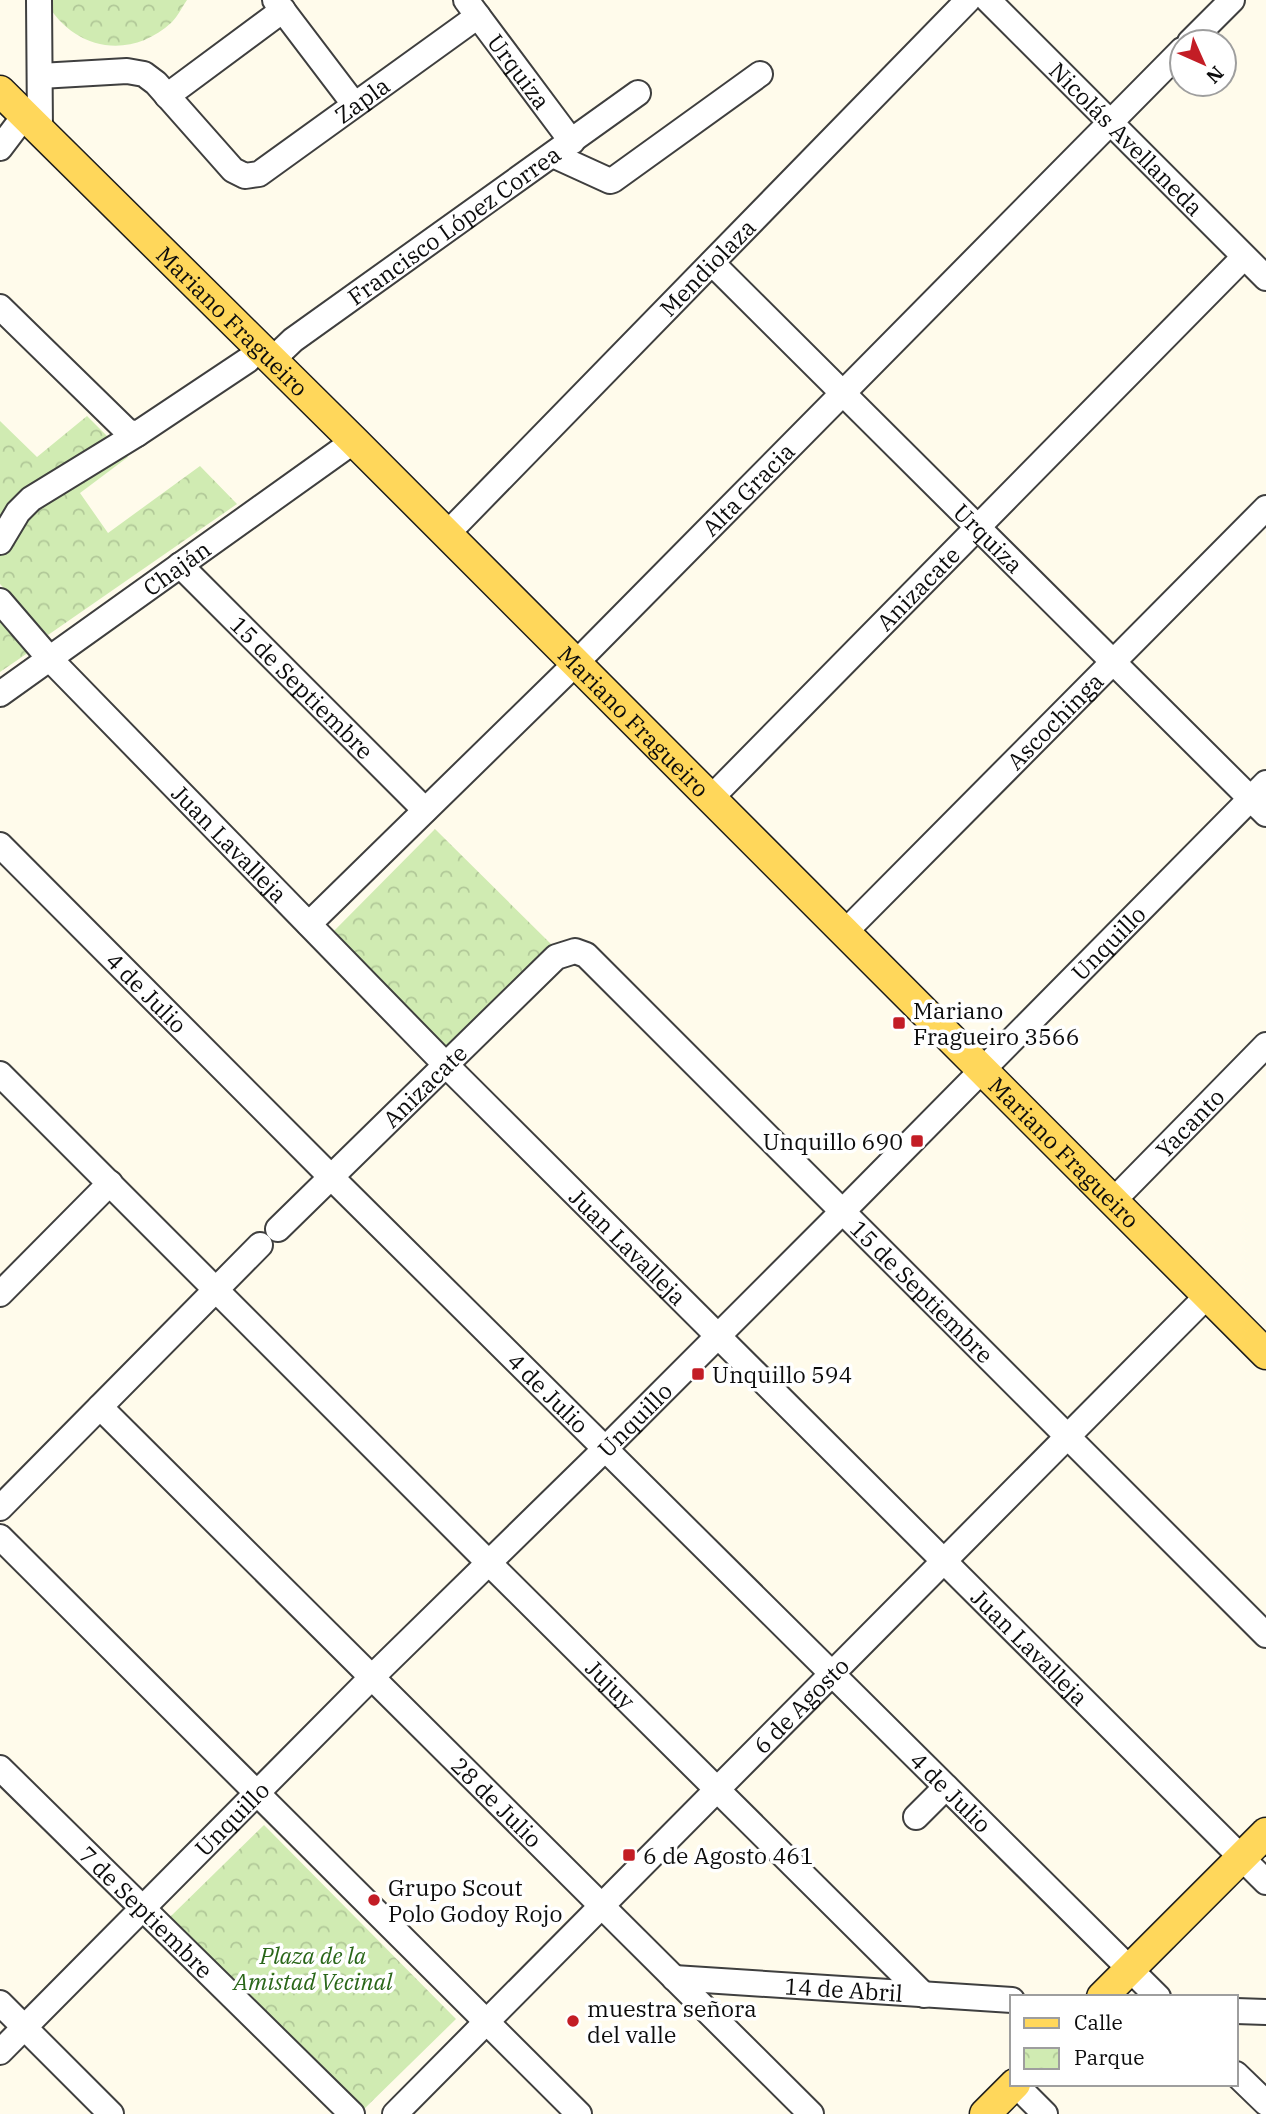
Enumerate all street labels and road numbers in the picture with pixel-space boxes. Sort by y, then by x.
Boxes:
street label: Urquiza [481,28,557,115]
street label: Nicolás Avellaneda [1043,55,1210,222]
street label: Zapla [328,70,395,130]
street label: Francisco López Correa [341,139,566,311]
street label: Mendiolaza [653,212,762,323]
street label: Mariano Fragueiro [150,239,315,402]
street label: Alta Gracia [695,436,801,542]
street label: Urquiza [947,497,1030,579]
street label: Chaján [137,533,216,602]
street label: Anizacate [870,540,966,637]
street label: 15 de Septiembre [224,609,380,765]
street label: Mariano Fragueiro [552,639,716,803]
street label: Ascochinga [1000,666,1109,776]
street label: Juan Lavalleja [165,778,294,909]
street label: Unquillo [1065,899,1152,987]
street label: 4 de Julio [100,945,194,1039]
street label: Anizacate [376,1038,473,1134]
street label: Mariano Fragueiro [983,1070,1146,1234]
street label: Yacanto [1149,1082,1230,1164]
street label: Juan Lavalleja [563,1182,693,1311]
street label: 15 de Septiembre [844,1213,1000,1369]
street label: 4 de Julio [501,1346,595,1439]
street label: Unquillo [591,1376,678,1463]
street label: Juan Lavalleja [965,1582,1095,1712]
street label: 6 de Agosto [746,1651,855,1760]
street label: Jujuy [579,1653,642,1715]
street label: 4 de Julio [904,1745,998,1839]
street label: 28 de Julio [445,1750,549,1854]
street label: Unquillo [188,1775,275,1862]
street label: 7 de Septiembre [73,1839,220,1984]
street label: 14 de Abril [784,1970,904,2008]

